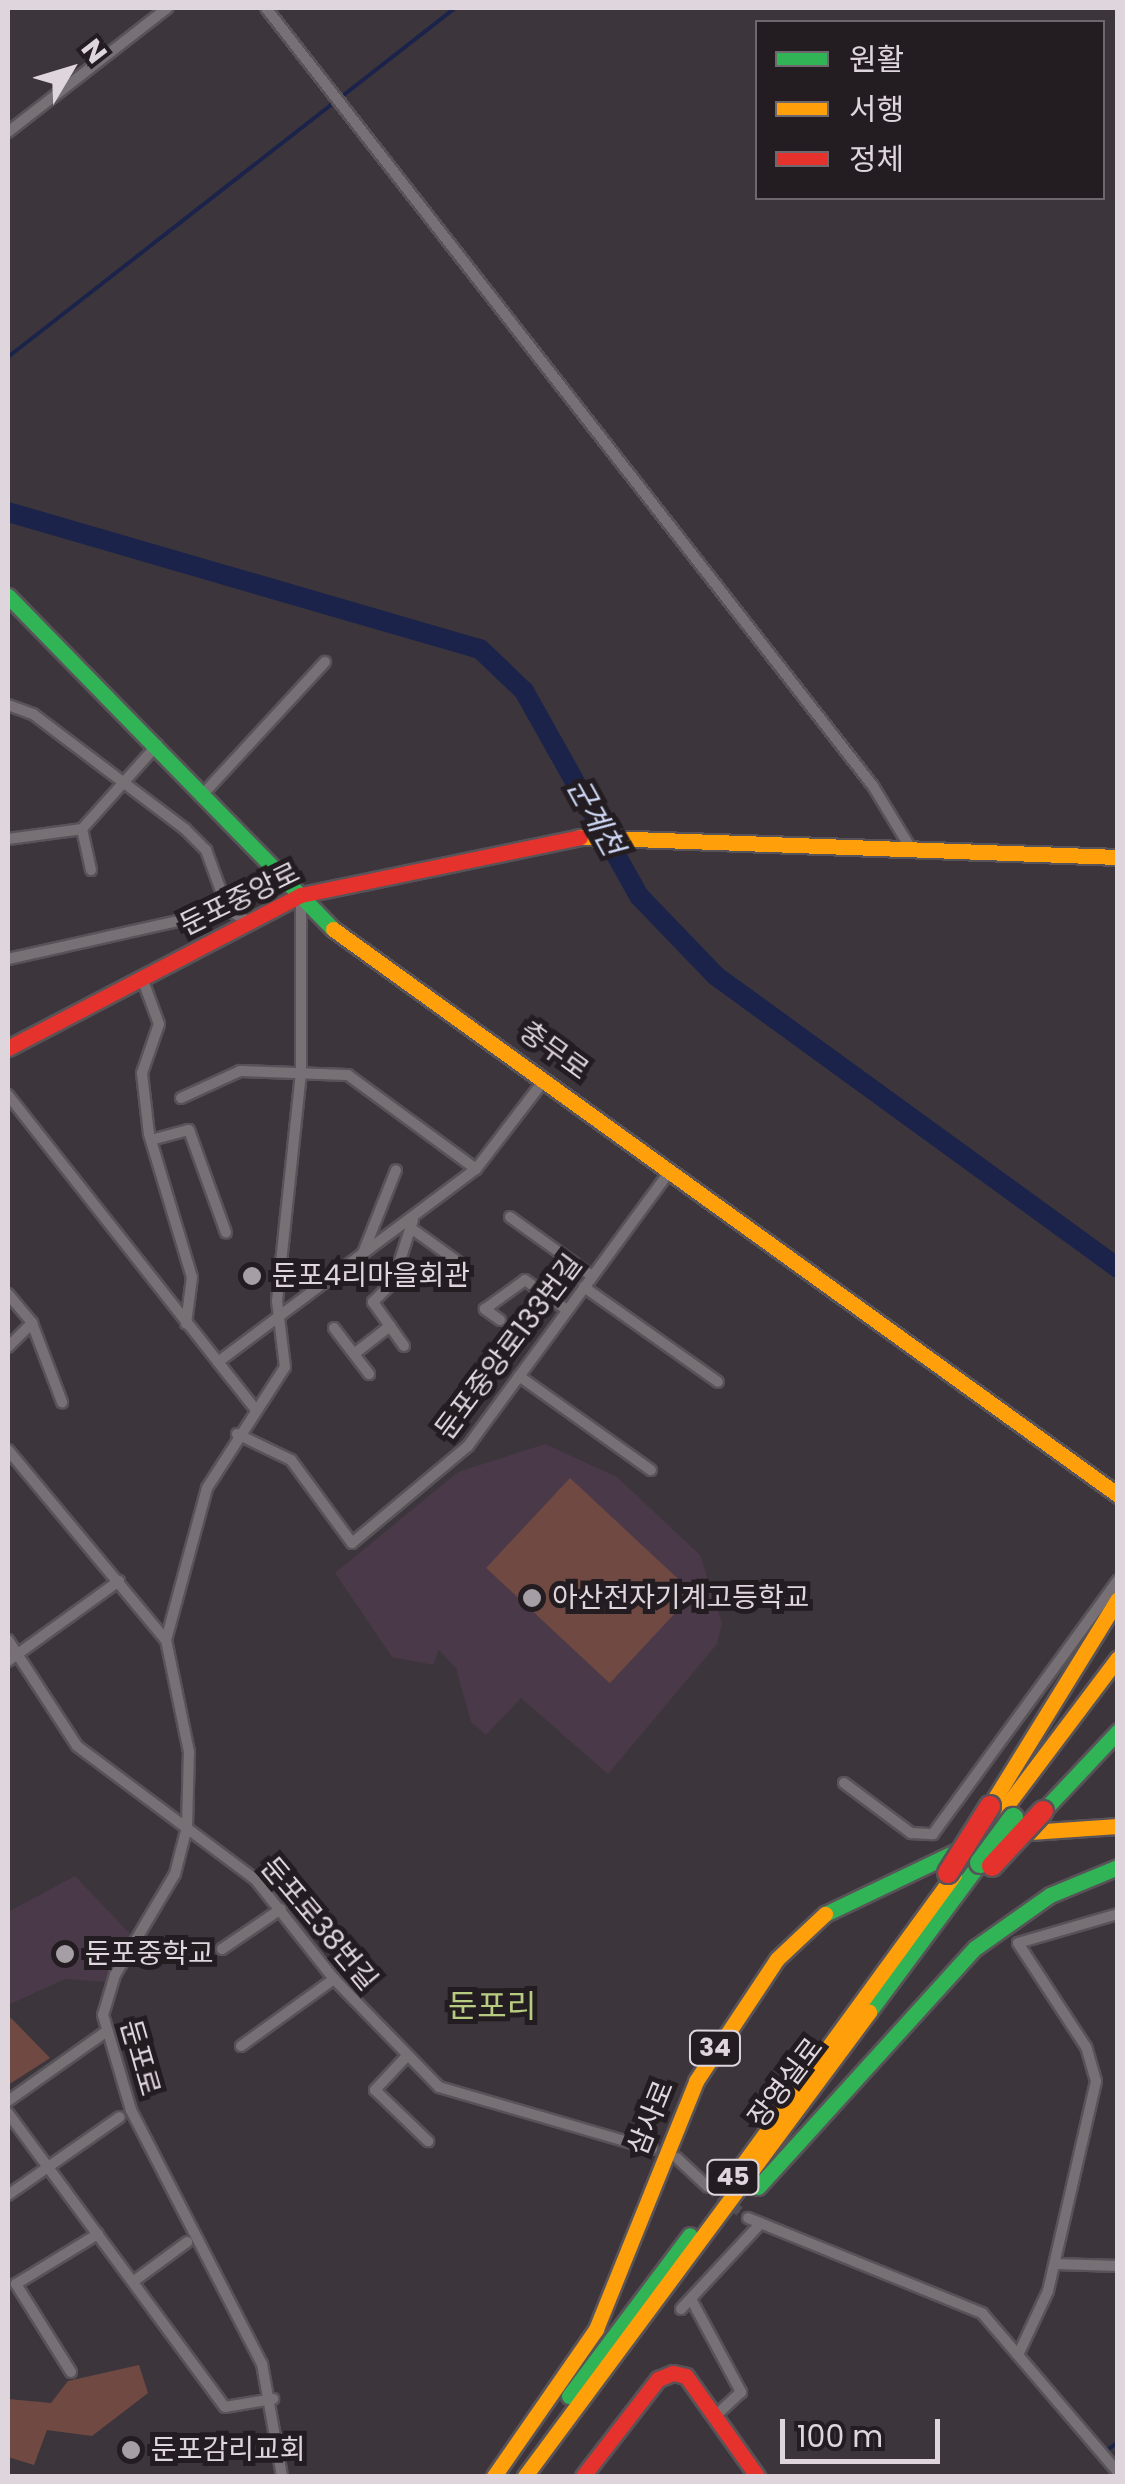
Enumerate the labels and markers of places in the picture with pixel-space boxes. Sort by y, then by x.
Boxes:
place label: 둔포4리마을회관 [272,1259,470,1293]
marker: 둔포4리마을회관 [241,1265,263,1287]
place label: 아산전자기계고등학교 [552,1581,810,1615]
marker: 아산전자기계고등학교 [521,1587,543,1609]
place label: 둔포중학교 [85,1937,214,1971]
marker: 둔포중학교 [54,1943,76,1965]
place label: 둔포감리교회 [151,2433,306,2467]
marker: 둔포감리교회 [120,2439,142,2461]

